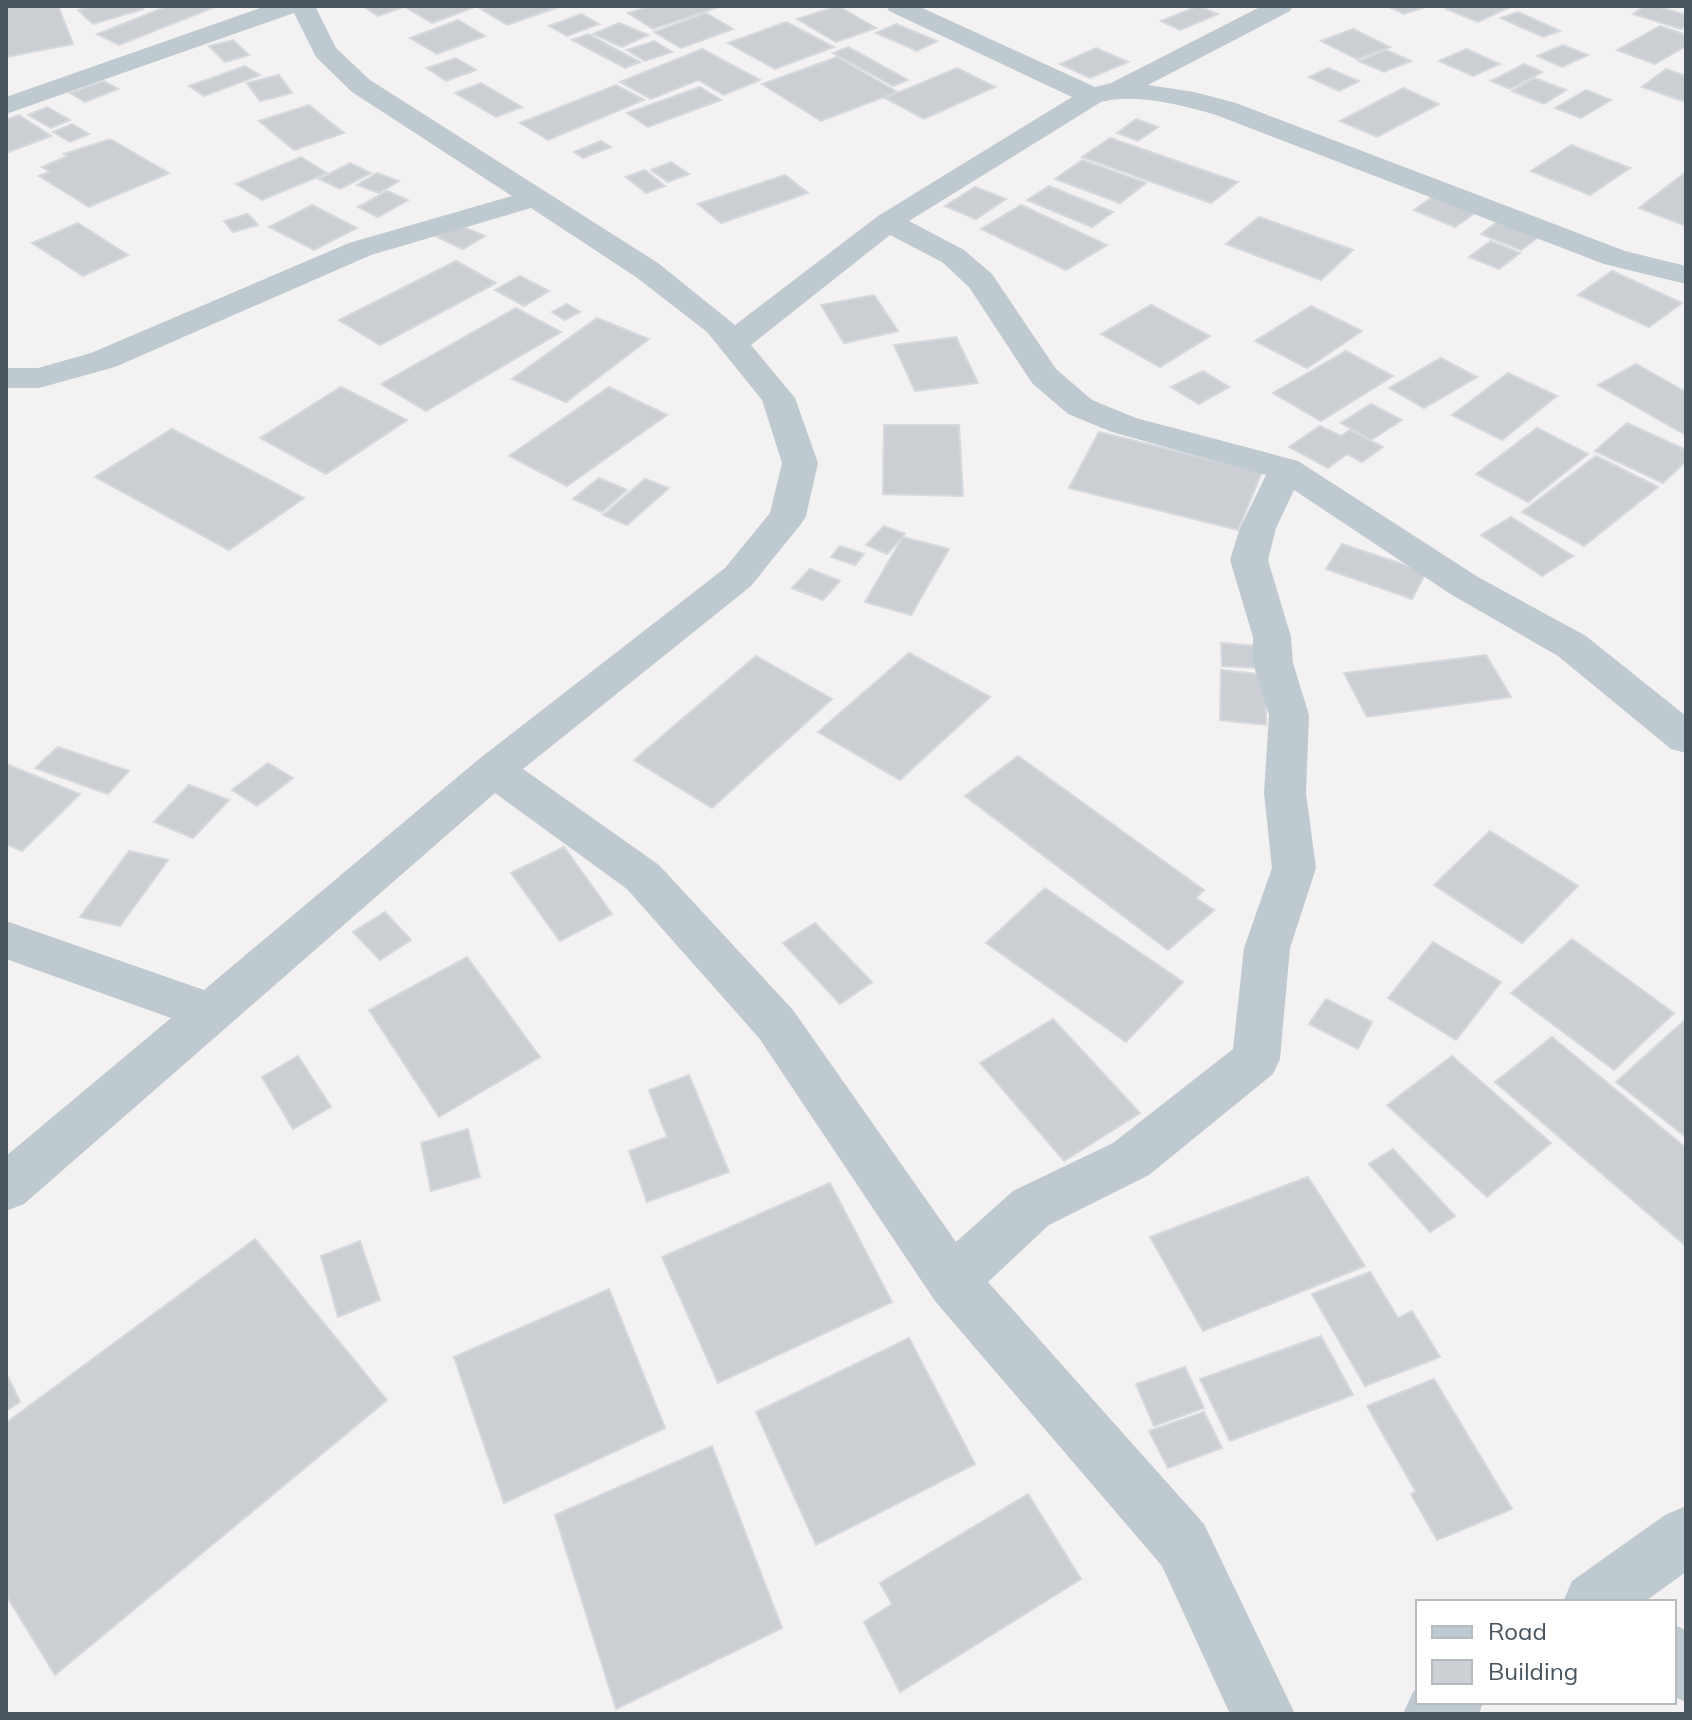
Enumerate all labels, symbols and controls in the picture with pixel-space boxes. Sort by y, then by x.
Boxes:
legend [1416,1600,1676,1704]
text: Road [1488,1616,1547,1646]
text: Building [1488,1656,1578,1686]

